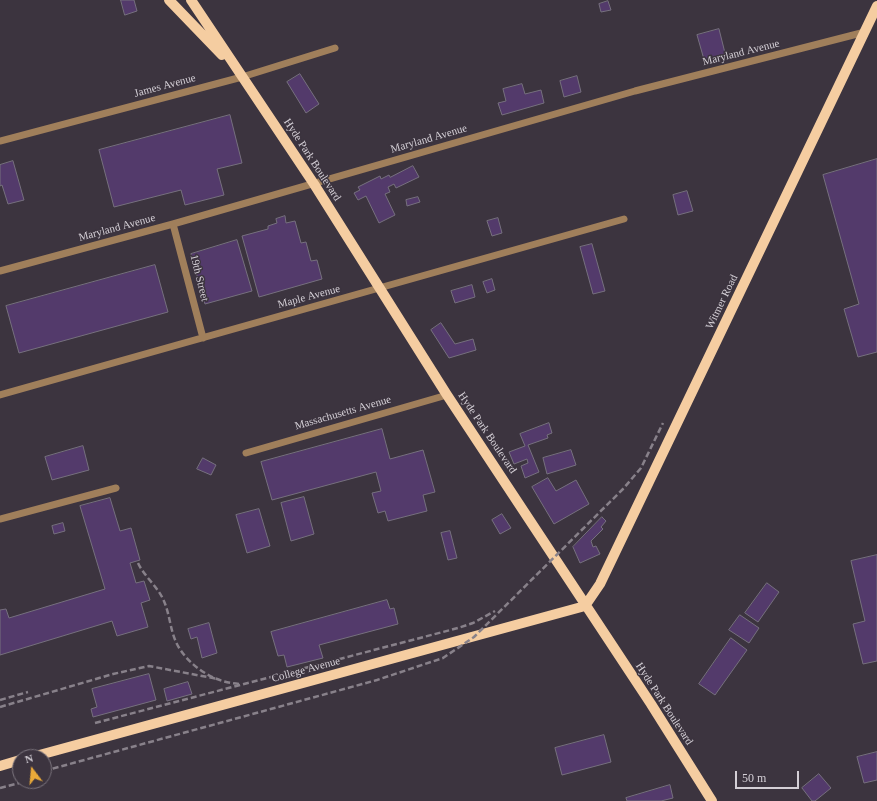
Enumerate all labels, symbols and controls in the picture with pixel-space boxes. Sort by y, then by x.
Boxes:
street label: Maryland Avenue [701,37,781,69]
street label: James Avenue [133,71,197,101]
street label: Hyde Park Boulevard [281,116,343,204]
street label: Maryland Avenue [389,122,469,156]
street label: Maryland Avenue [77,211,157,245]
street label: 19th Street [187,253,211,303]
street label: Witmer Road [703,273,741,331]
street label: Maple Avenue [276,282,342,312]
street label: Hyde Park Boulevard [455,390,519,476]
street label: Massachusetts Avenue [293,393,393,433]
street label: College Avenue [270,655,342,685]
street label: Hyde Park Boulevard [633,660,695,748]
north arrow [12,749,52,789]
text: N [23,752,34,765]
scale bar [737,763,801,789]
text: 50 m [742,771,766,785]

